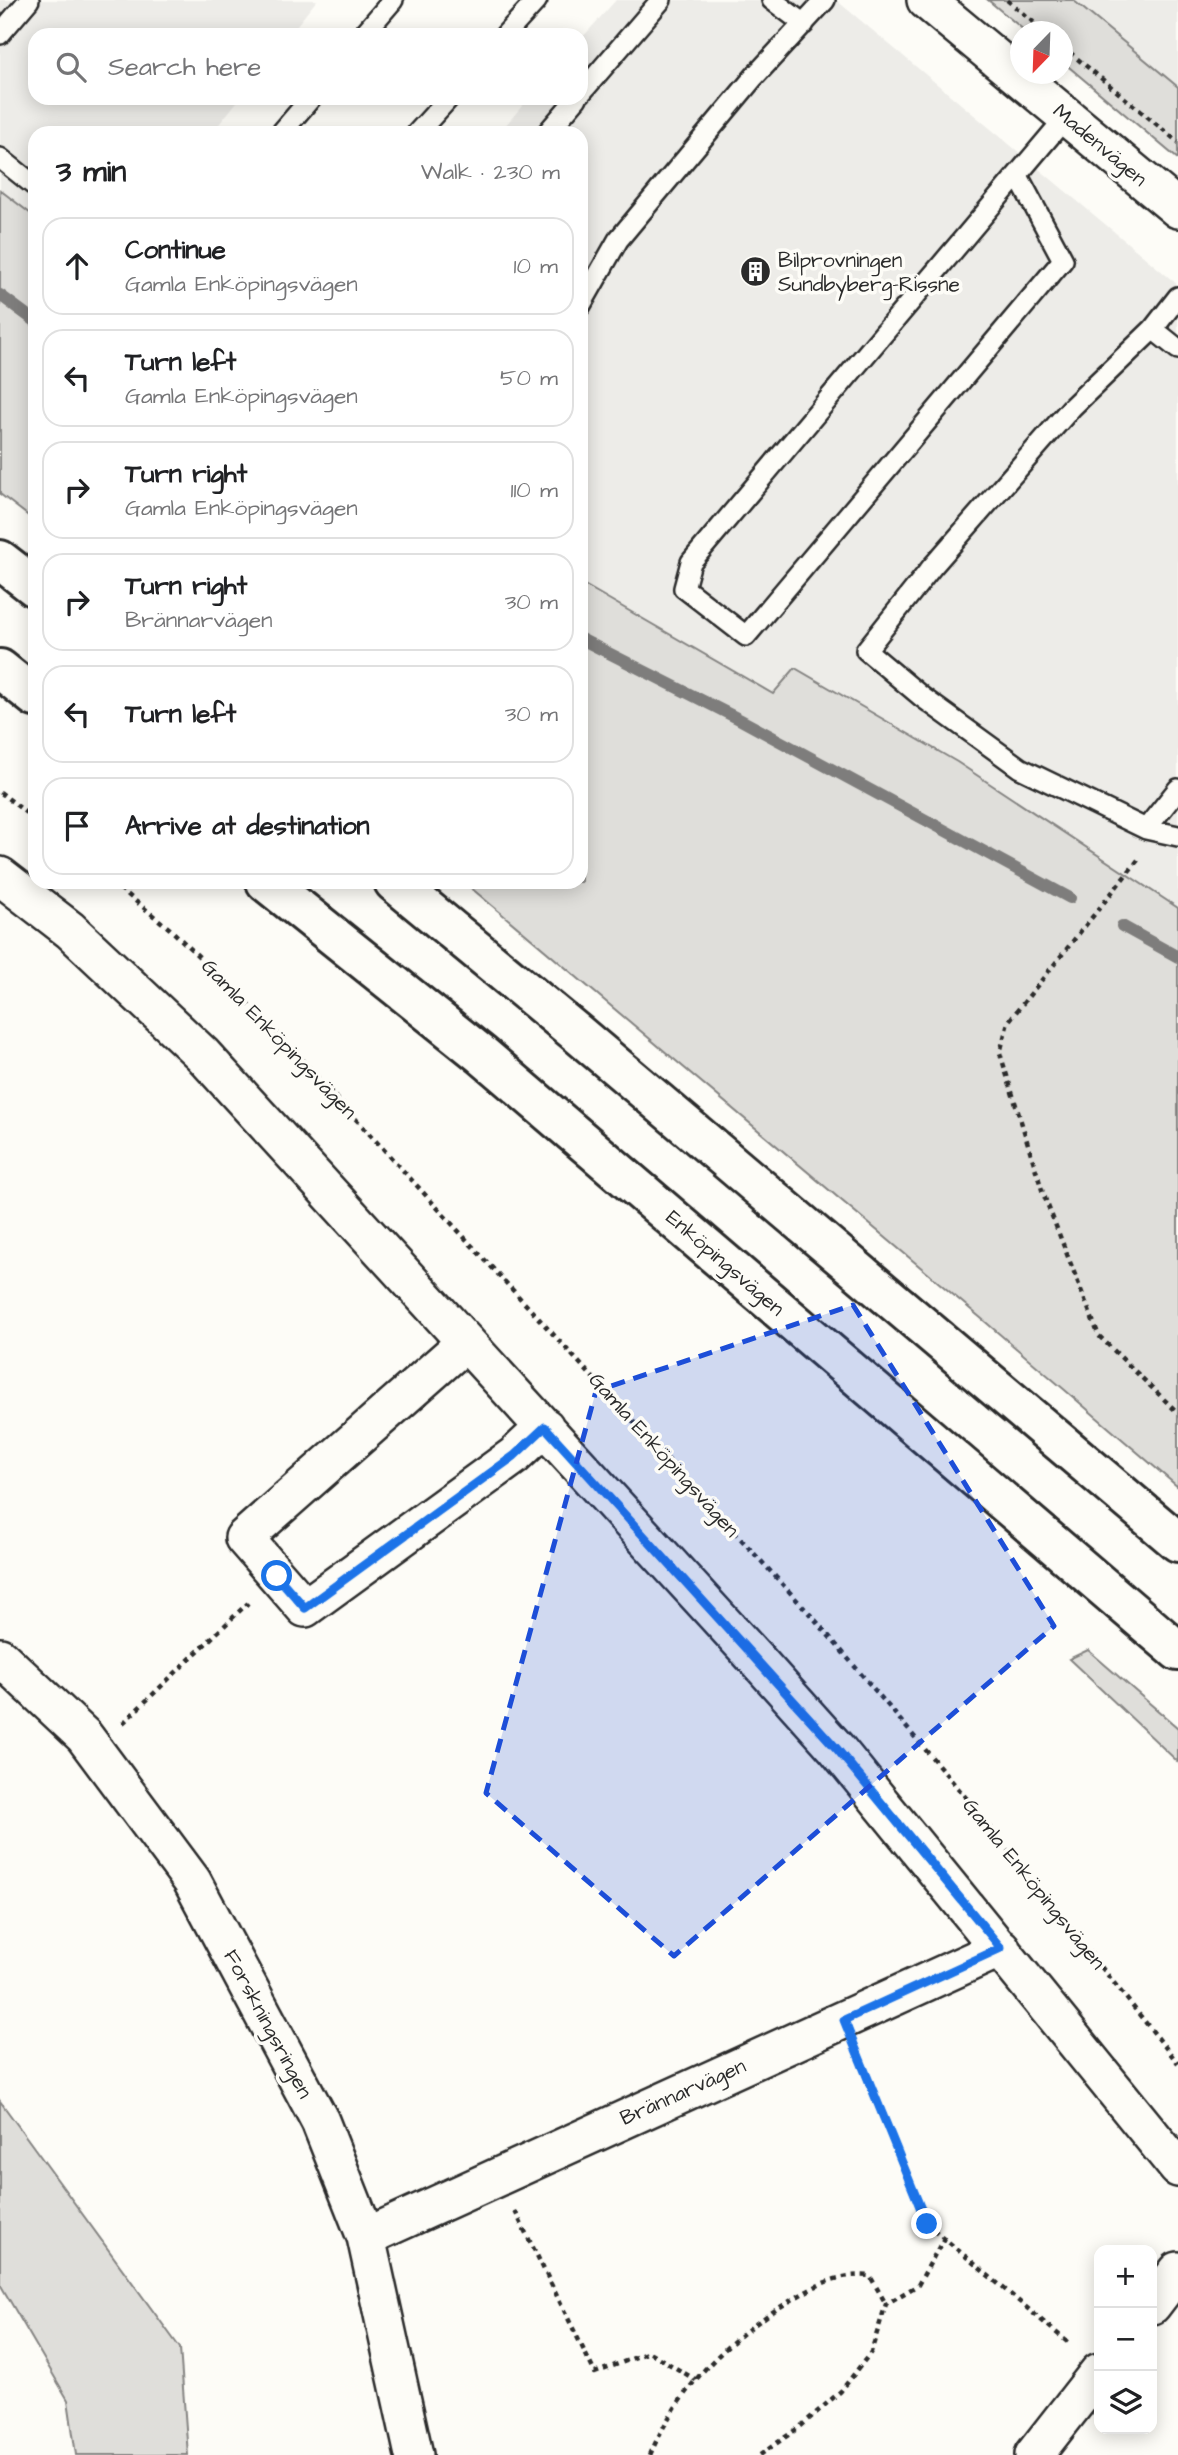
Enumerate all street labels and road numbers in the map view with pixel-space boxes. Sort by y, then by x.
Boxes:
street label: Madenvägen [1045,97,1153,195]
street label: Gamla Enköpingsvägen [193,952,363,1127]
street label: Enköpingsvägen [658,1203,791,1324]
street label: Gamla Enköpingsvägen [581,1366,746,1545]
street label: Gamla Enköpingsvägen [954,1792,1112,1977]
street label: Forskningsringen [215,1944,320,2105]
street label: Brännarvägen [616,2051,751,2134]

